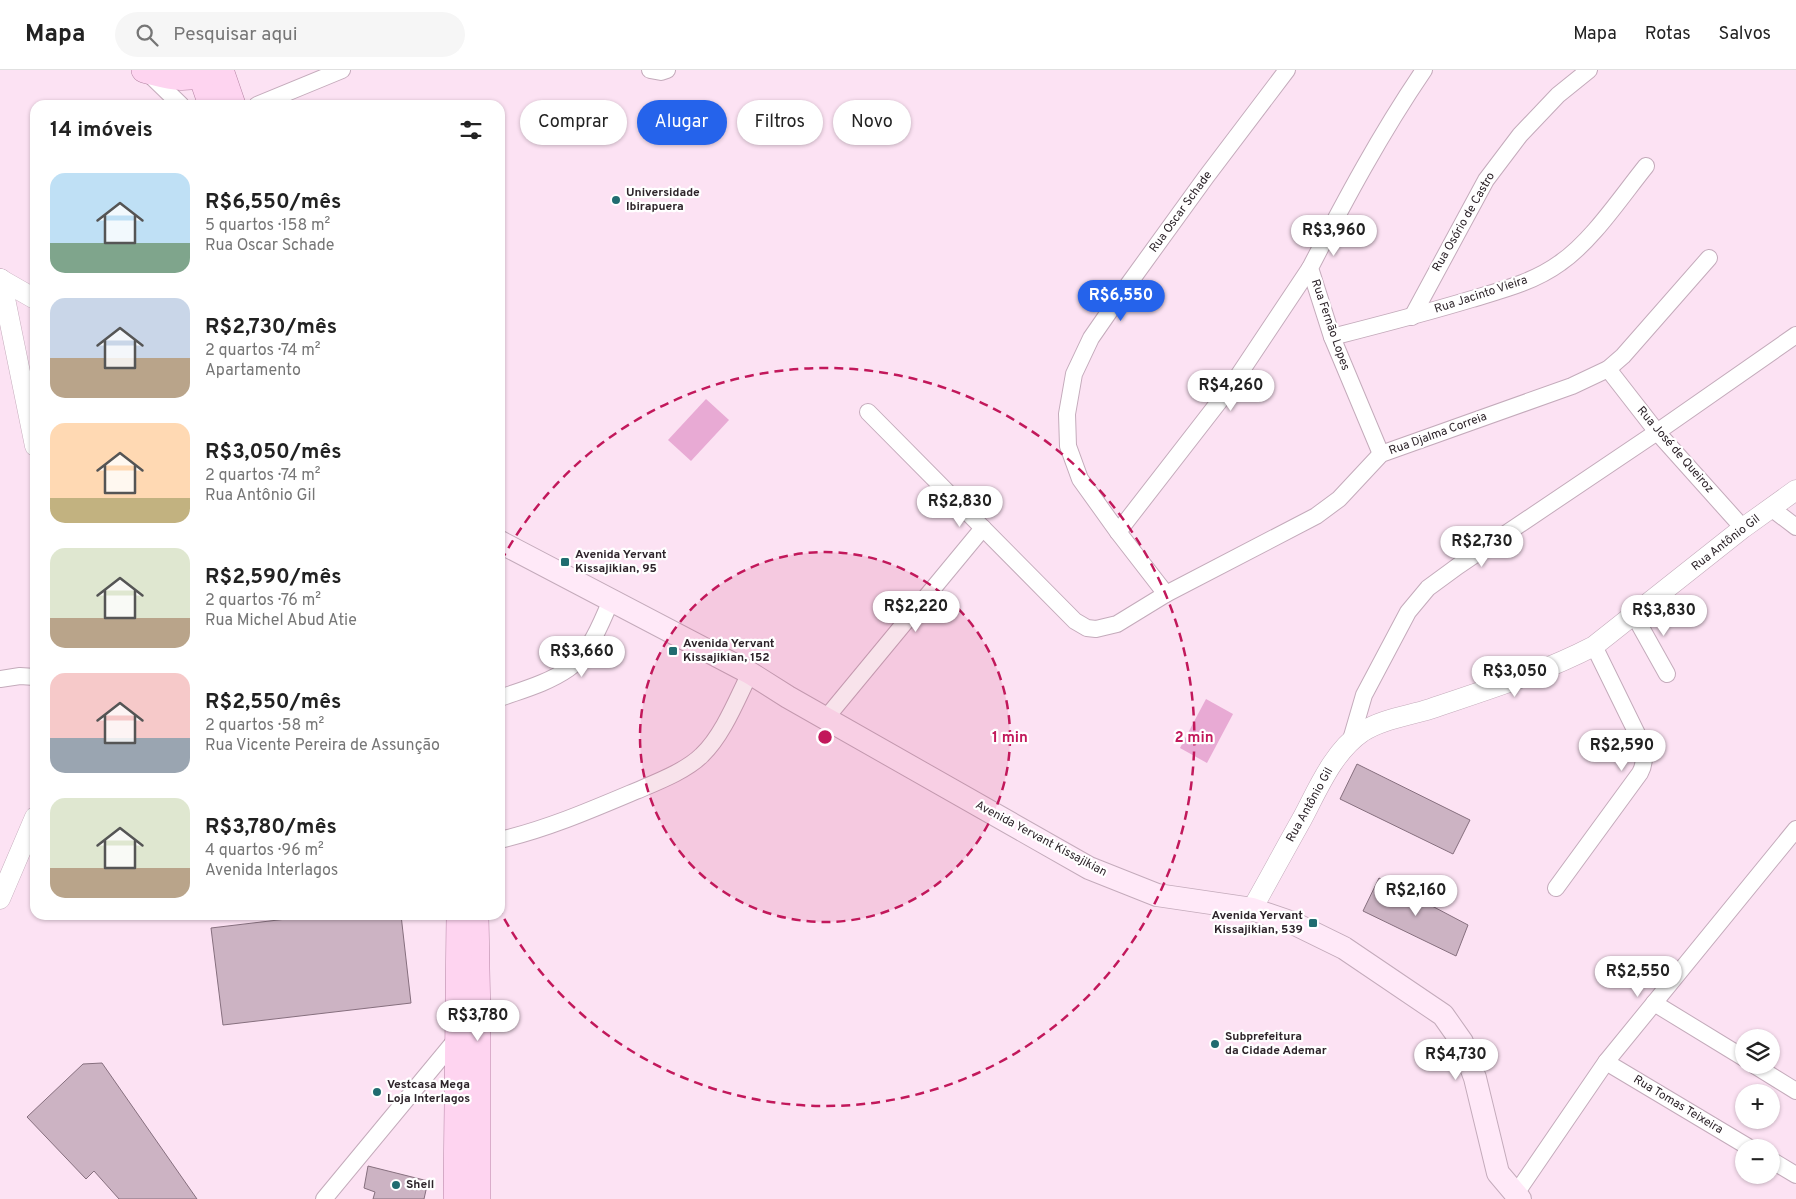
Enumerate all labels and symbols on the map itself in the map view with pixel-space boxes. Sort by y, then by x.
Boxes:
street label: Rua Oscar Schade [1146,168,1216,256]
street label: Rua Osório de Castro [1429,169,1499,275]
place label: Universidade Ibirapuera [626,185,700,215]
marker: Universidade Ibirapuera [610,194,622,206]
pin: R$3,960 [1288,214,1380,257]
street label: Rua Jacinto Vieira [1432,272,1530,318]
street label: Rua Fernão Lopes [1307,277,1353,373]
pin: R$6,550 [1075,280,1167,322]
pin: R$4,260 [1185,370,1277,412]
street label: Rua José de Queiroz [1633,403,1717,497]
street label: Rua Djalma Correia [1387,409,1489,459]
pin: R$2,830 [914,486,1006,528]
street label: Rua Antônio Gil [1688,511,1764,575]
pin: R$2,730 [1436,526,1528,568]
place label: Avenida Yervant Kissajikian, 95 [575,547,667,577]
marker: Avenida Yervant Kissajikian, 95 [559,556,571,568]
pin: R$2,220 [870,590,962,633]
pin: R$3,830 [1618,594,1710,637]
pin: R$3,660 [536,636,628,678]
place label: Avenida Yervant Kissajikian, 152 [683,636,775,666]
marker: Avenida Yervant Kissajikian, 152 [667,645,679,657]
pin: R$3,050 [1469,656,1561,698]
centre of rings [816,728,834,746]
text: 1 min [992,729,1028,748]
text: 2 min [1174,729,1214,748]
pin: R$2,590 [1576,730,1668,772]
street label: Rua Antônio Gil [1283,765,1337,845]
street label: Avenida Yervant Kissajikian [972,797,1110,881]
pin: R$2,160 [1370,874,1462,917]
place label: Avenida Yervant Kissajikian, 539 [1211,908,1303,938]
marker: Avenida Yervant Kissajikian, 539 [1307,917,1319,929]
pin: R$2,550 [1592,956,1684,998]
pin: R$3,780 [432,1000,524,1042]
place label: Subprefeitura da Cidade Ademar [1225,1029,1327,1059]
marker: Subprefeitura da Cidade Ademar [1209,1038,1221,1050]
pin: R$4,730 [1410,1038,1502,1081]
street label: Rua Tomas Teixeira [1630,1072,1726,1138]
place label: Vestcasa Mega Loja Interlagos [387,1077,470,1107]
marker: Vestcasa Mega Loja Interlagos [371,1086,383,1098]
place label: Shell [406,1177,434,1193]
marker: Shell [390,1179,402,1191]

